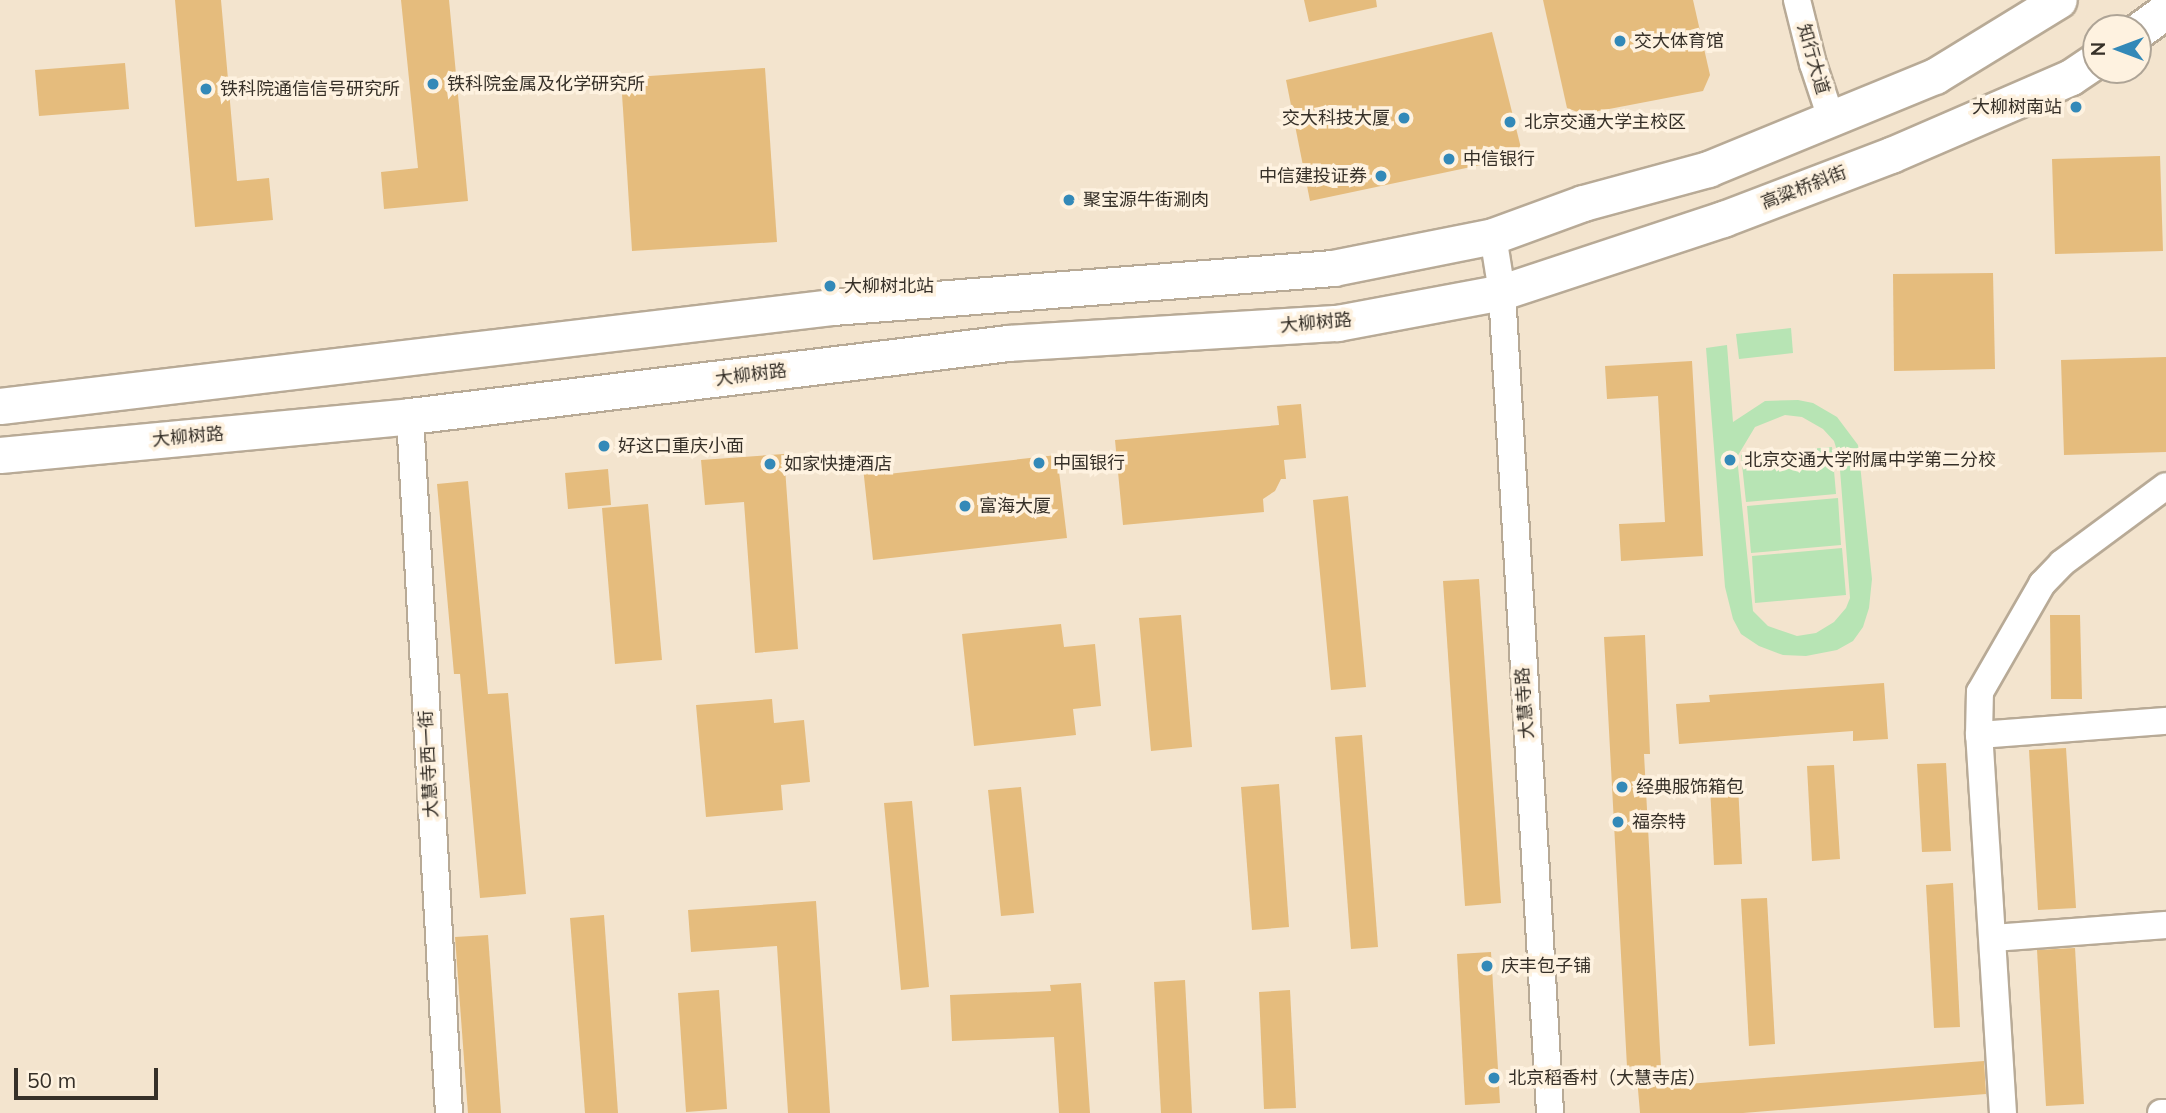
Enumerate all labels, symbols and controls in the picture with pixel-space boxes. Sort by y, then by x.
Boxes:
north arrow [2082,14,2152,84]
street label: 知行大道 [1793,21,1833,97]
place label: 交大体育馆 [1634,30,1724,52]
marker: 交大体育馆 [1612,33,1628,49]
text: N [2086,42,2110,56]
place label: 铁科院金属及化学研究所 [447,73,645,95]
marker: 铁科院金属及化学研究所 [425,76,441,92]
place label: 铁科院通信信号研究所 [220,78,400,100]
marker: 铁科院通信信号研究所 [198,81,214,97]
place label: 大柳树南站 [1972,96,2062,118]
marker: 大柳树南站 [2068,99,2084,115]
place label: 交大科技大厦 [1282,107,1390,129]
marker: 交大科技大厦 [1396,110,1412,126]
place label: 北京交通大学主校区 [1524,111,1686,133]
marker: 北京交通大学主校区 [1502,114,1518,130]
place label: 中信银行 [1463,148,1535,170]
marker: 中信银行 [1441,151,1457,167]
street label: 高粱桥斜街 [1758,162,1850,214]
place label: 中信建投证券 [1259,165,1367,187]
marker: 中信建投证券 [1373,168,1389,184]
place label: 聚宝源牛街涮肉 [1083,189,1209,211]
marker: 聚宝源牛街涮肉 [1061,192,1077,208]
place label: 大柳树北站 [844,275,934,297]
marker: 大柳树北站 [822,278,838,294]
street label: 大柳树路 [1279,309,1353,337]
street label: 大柳树路 [714,360,788,390]
street label: 大柳树路 [151,423,225,451]
place label: 好这口重庆小面 [618,435,744,457]
marker: 好这口重庆小面 [596,438,612,454]
place label: 北京交通大学附属中学第二分校 [1744,449,1996,471]
place label: 中国银行 [1053,452,1125,474]
marker: 北京交通大学附属中学第二分校 [1722,452,1738,468]
place label: 如家快捷酒店 [784,453,892,475]
marker: 中国银行 [1031,455,1047,471]
marker: 如家快捷酒店 [762,456,778,472]
place label: 富海大厦 [979,495,1051,517]
marker: 富海大厦 [957,498,973,514]
street label: 大慧寺路 [1512,666,1538,740]
street label: 大慧寺西一街 [415,710,443,818]
place label: 经典服饰箱包 [1636,776,1744,798]
marker: 经典服饰箱包 [1614,779,1630,795]
place label: 福奈特 [1632,811,1686,833]
marker: 福奈特 [1610,814,1626,830]
place label: 庆丰包子铺 [1501,955,1591,977]
marker: 庆丰包子铺 [1479,958,1495,974]
scale bar [18,1054,161,1098]
text: 50 m [27,1067,76,1093]
place label: 北京稻香村（大慧寺店） [1508,1067,1706,1089]
marker: 北京稻香村（大慧寺店） [1486,1070,1502,1086]

